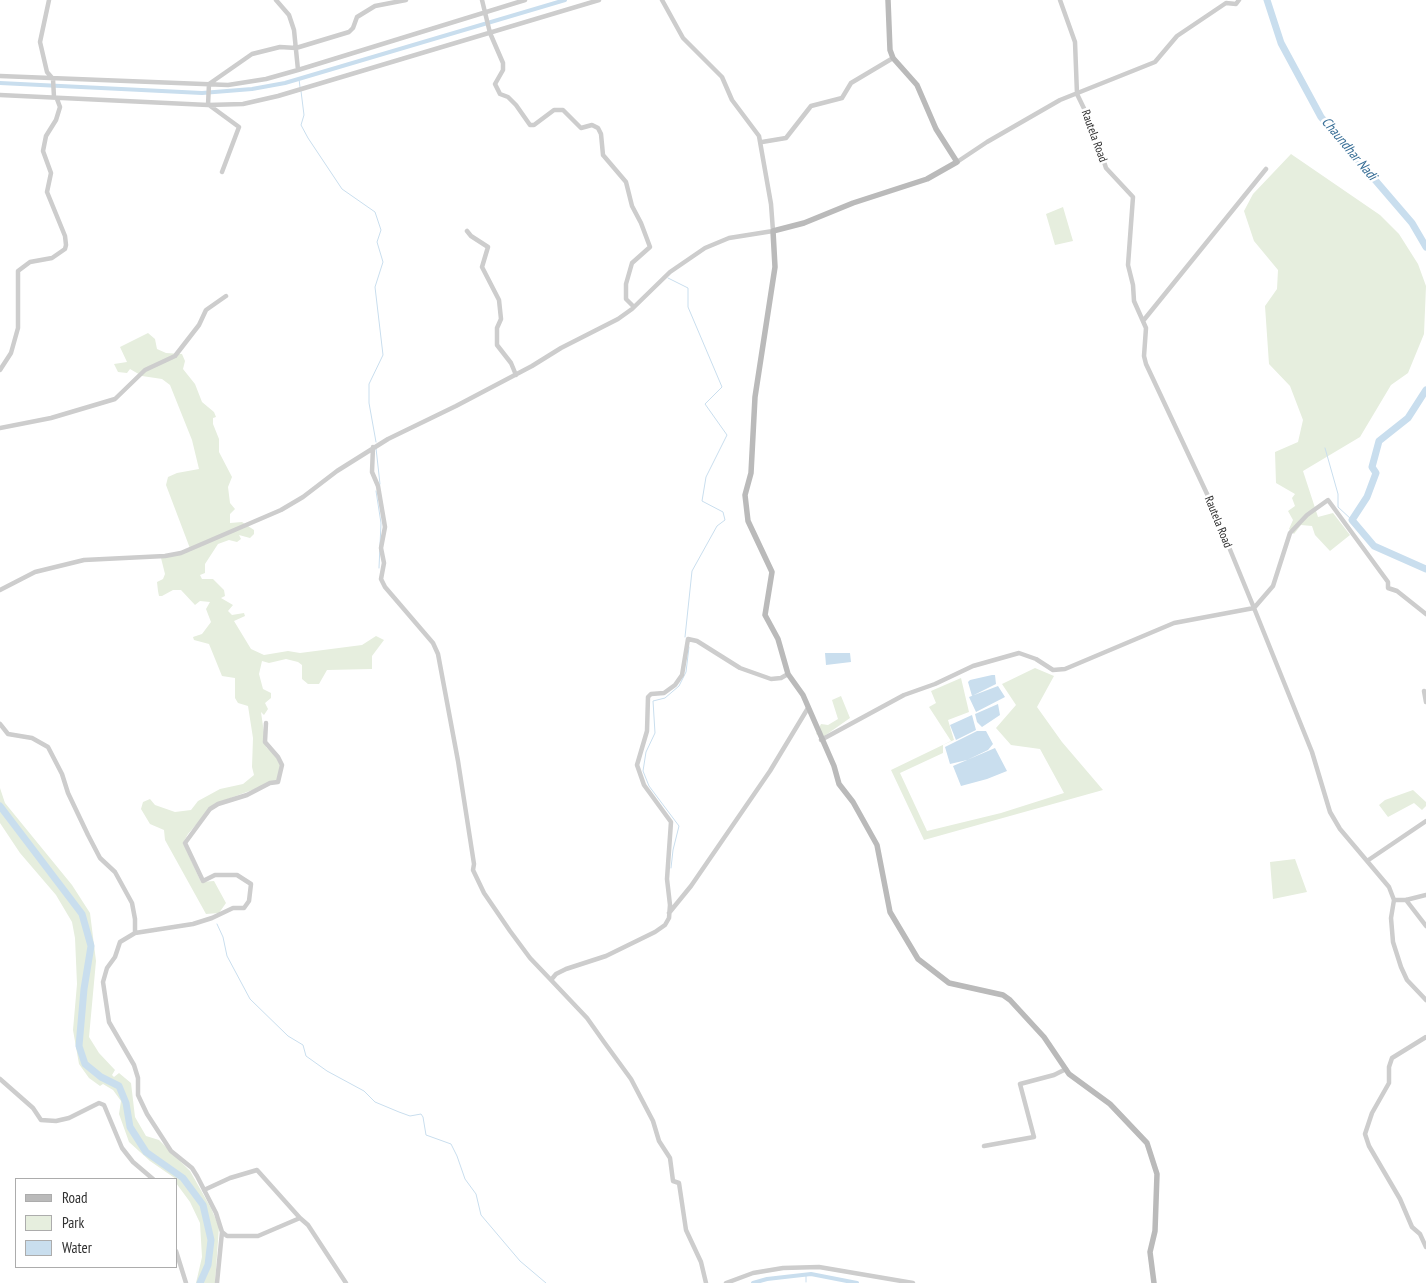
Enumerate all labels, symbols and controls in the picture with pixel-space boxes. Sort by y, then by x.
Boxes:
street label: Rautela Road [1078,108,1110,164]
water label: Chaundhar Nadi [1318,114,1380,184]
street label: Rautela Road [1201,494,1235,550]
legend [15,1178,178,1268]
text: Road [62,1188,88,1207]
text: Park [62,1213,84,1232]
text: Water [62,1238,92,1257]

